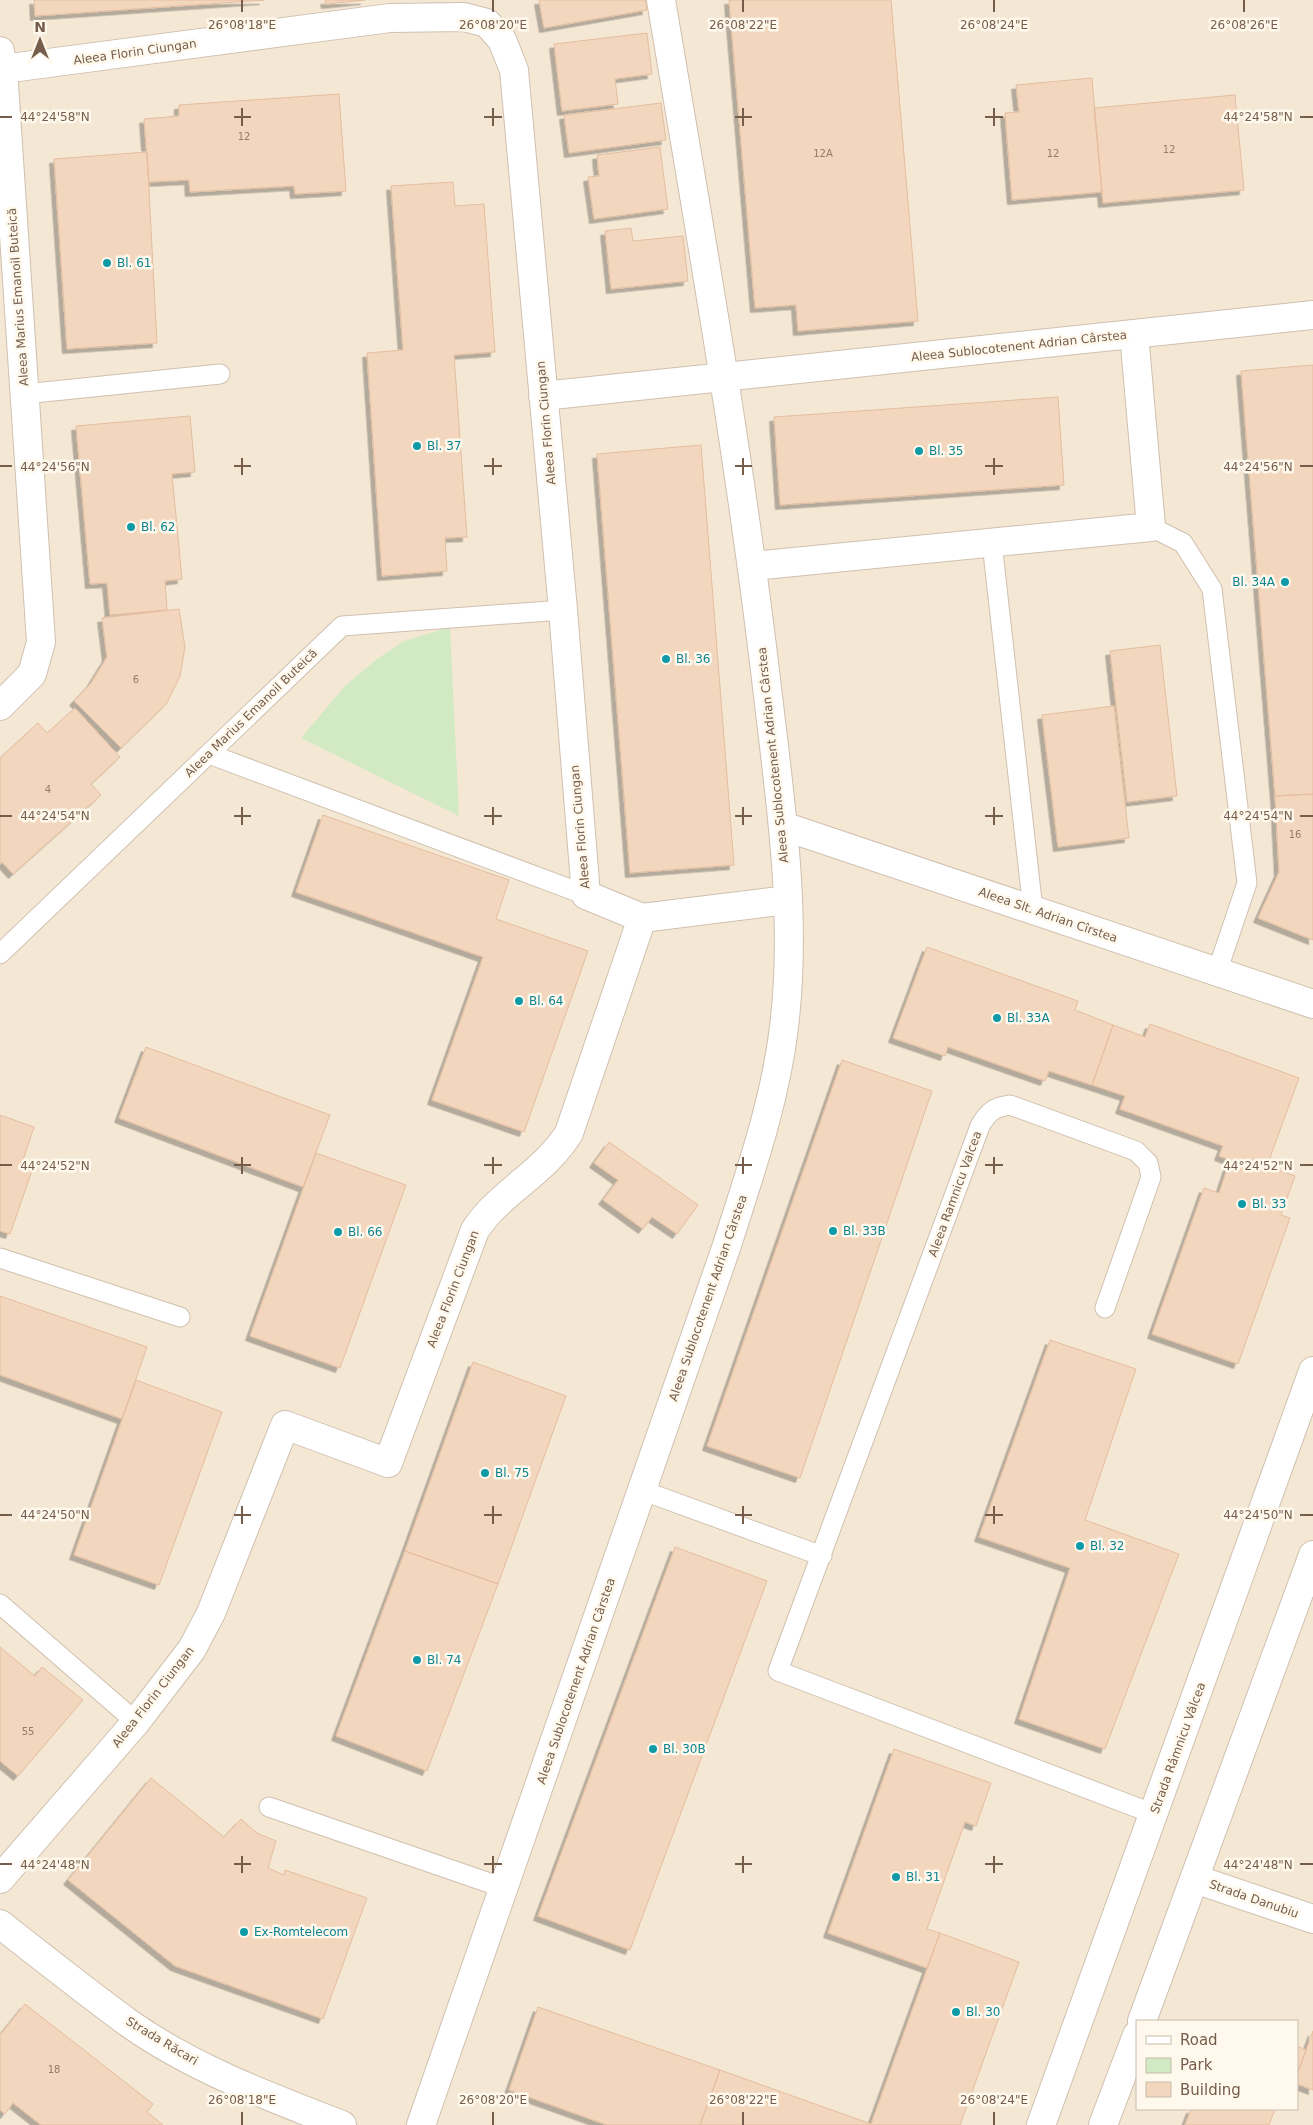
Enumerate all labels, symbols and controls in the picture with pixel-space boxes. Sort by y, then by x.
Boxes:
north arrow [15,15,65,65]
text: 26°08'18"E [208,18,276,32]
text: 26°08'20"E [459,18,527,32]
text: 26°08'22"E [709,18,777,32]
text: 26°08'24"E [960,18,1028,32]
text: 26°08'26"E [1210,18,1278,32]
text: N [34,19,46,35]
street label: Aleea Florin Ciungan [73,36,197,68]
text: 44°24'58"N [20,110,90,124]
text: 44°24'58"N [1223,110,1293,124]
house number: 12 [238,131,250,142]
house number: 12 [1163,144,1175,155]
house number: 12A [813,148,833,159]
house number: 12 [1047,148,1059,159]
street label: Aleea Marius Emanoil Buteică [5,208,31,386]
place label: Bl. 61 [117,256,151,270]
marker: Bl. 61 [101,257,113,269]
street label: Aleea Sublocotenent Adrian Cârstea [910,328,1128,364]
street label: Aleea Florin Ciungan [534,361,558,485]
place label: Bl. 37 [427,439,461,453]
marker: Bl. 37 [411,440,423,452]
place label: Bl. 35 [929,444,963,458]
marker: Bl. 35 [913,445,925,457]
text: 44°24'56"N [20,460,90,474]
text: 44°24'56"N [1223,460,1293,474]
place label: Bl. 62 [141,520,175,534]
marker: Bl. 62 [125,521,137,533]
place label: Bl. 34A [1232,575,1276,589]
marker: Bl. 34A [1279,576,1291,588]
street label: Aleea Marius Emanoil Buteică [182,646,320,780]
street label: Aleea Sublocotenent Adrian Cârstea [755,646,791,864]
place label: Bl. 36 [676,652,710,666]
marker: Bl. 36 [660,653,672,665]
house number: 6 [133,674,139,685]
street label: Aleea Florin Ciungan [568,765,592,889]
house number: 4 [45,784,51,795]
text: 44°24'54"N [20,809,90,823]
text: 44°24'54"N [1223,809,1293,823]
house number: 16 [1289,829,1301,840]
street label: Aleea Slt. Adrian Cîrstea [977,885,1119,945]
place label: Bl. 64 [529,994,563,1008]
marker: Bl. 64 [513,995,525,1007]
place label: Bl. 33A [1007,1011,1050,1025]
marker: Bl. 33A [991,1012,1003,1024]
street label: Aleea Ramnicu Valcea [926,1129,984,1259]
text: 44°24'52"N [20,1159,90,1173]
text: 44°24'52"N [1223,1159,1293,1173]
street label: Aleea Sublocotenent Adrian Cârstea [666,1193,750,1403]
place label: Bl. 33 [1252,1197,1286,1211]
marker: Bl. 33 [1236,1198,1248,1210]
place label: Bl. 33B [843,1224,886,1238]
place label: Bl. 66 [348,1225,382,1239]
marker: Bl. 33B [827,1225,839,1237]
marker: Bl. 66 [332,1226,344,1238]
street label: Aleea Florin Ciungan [424,1228,482,1350]
place label: Bl. 75 [495,1466,529,1480]
marker: Bl. 75 [479,1467,491,1479]
text: 44°24'50"N [20,1508,90,1522]
text: 44°24'50"N [1223,1508,1293,1522]
place label: Bl. 32 [1090,1539,1124,1553]
marker: Bl. 32 [1074,1540,1086,1552]
street label: Aleea Sublocotenent Adrian Cârstea [534,1576,618,1786]
street label: Aleea Florin Ciungan [109,1644,197,1750]
place label: Bl. 74 [427,1653,461,1667]
marker: Bl. 74 [411,1654,423,1666]
street label: Strada Râmnicu Vâlcea [1148,1680,1208,1816]
house number: 55 [22,1726,34,1737]
place label: Bl. 30B [663,1742,706,1756]
marker: Bl. 30B [647,1743,659,1755]
text: 44°24'48"N [20,1858,90,1872]
text: 44°24'48"N [1223,1858,1293,1872]
place label: Bl. 31 [906,1870,940,1884]
marker: Bl. 31 [890,1871,902,1883]
street label: Strada Danubiu [1207,1877,1301,1921]
place label: Ex-Romtelecom [254,1925,348,1939]
marker: Ex-Romtelecom [238,1926,250,1938]
place label: Bl. 30 [966,2005,1000,2019]
marker: Bl. 30 [950,2006,962,2018]
street label: Strada Răcari [124,2014,200,2068]
legend [1136,2020,1298,2110]
text: Road [1180,2031,1218,2049]
text: Park [1180,2056,1213,2074]
house number: 18 [48,2064,60,2075]
text: Building [1180,2081,1241,2099]
text: 26°08'18"E [208,2093,276,2107]
text: 26°08'20"E [459,2093,527,2107]
text: 26°08'22"E [709,2093,777,2107]
text: 26°08'24"E [960,2093,1028,2107]

